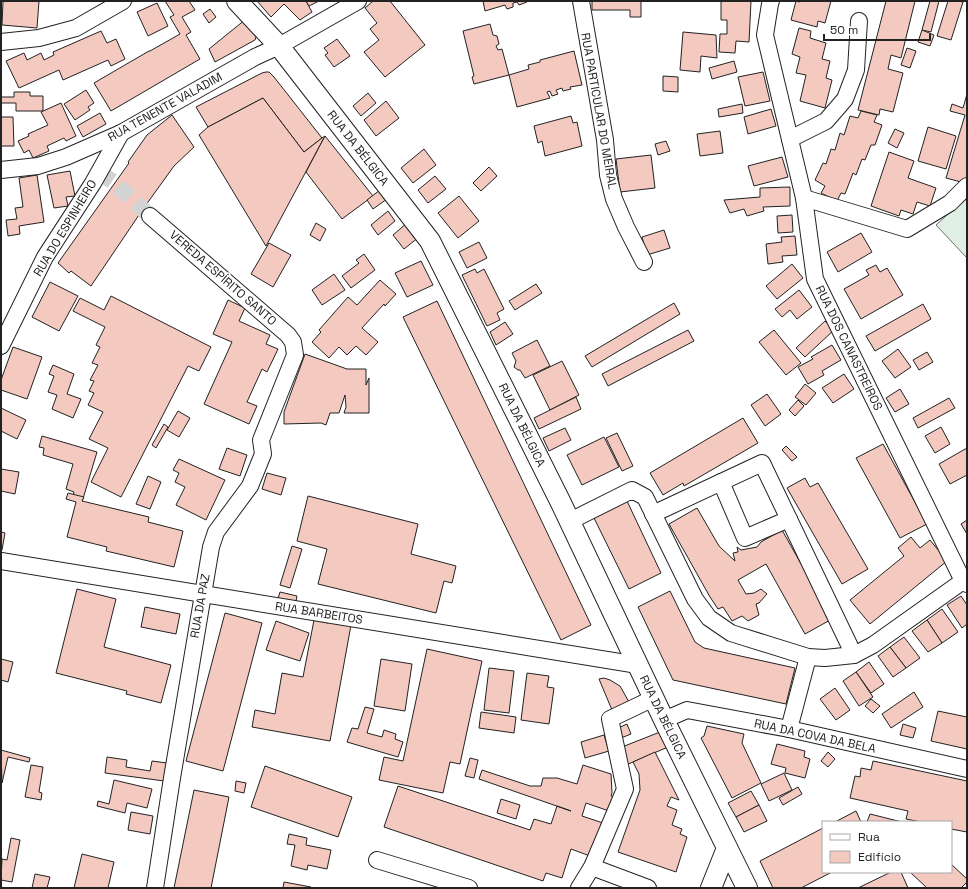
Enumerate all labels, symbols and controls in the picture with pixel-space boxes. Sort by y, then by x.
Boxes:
scale bar [824,16,930,42]
text: 50 m [830,22,858,38]
street label: RUA PARTICULAR DO MEIRAL [577,31,621,191]
street label: RUA TENENTE VALADIM [105,69,225,145]
street label: RUA DA BÉLGICA [324,107,393,189]
street label: RUA DO ESPINHEIRO [30,177,100,279]
street label: VEREDA ESPÍRITO SANTO [166,227,280,329]
street label: RUA DOS CANASTREIROS [812,283,886,413]
street label: RUA DA BÉLGICA [495,380,549,470]
street label: RUA DA PAZ [186,572,214,640]
street label: RUA BARBEITOS [274,598,364,628]
street label: RUA DA BÉLGICA [636,672,690,762]
street label: RUA DA COVA DA BELA [753,715,878,757]
legend [822,821,952,873]
text: Rua [858,829,880,845]
text: Edifício [858,849,901,865]

